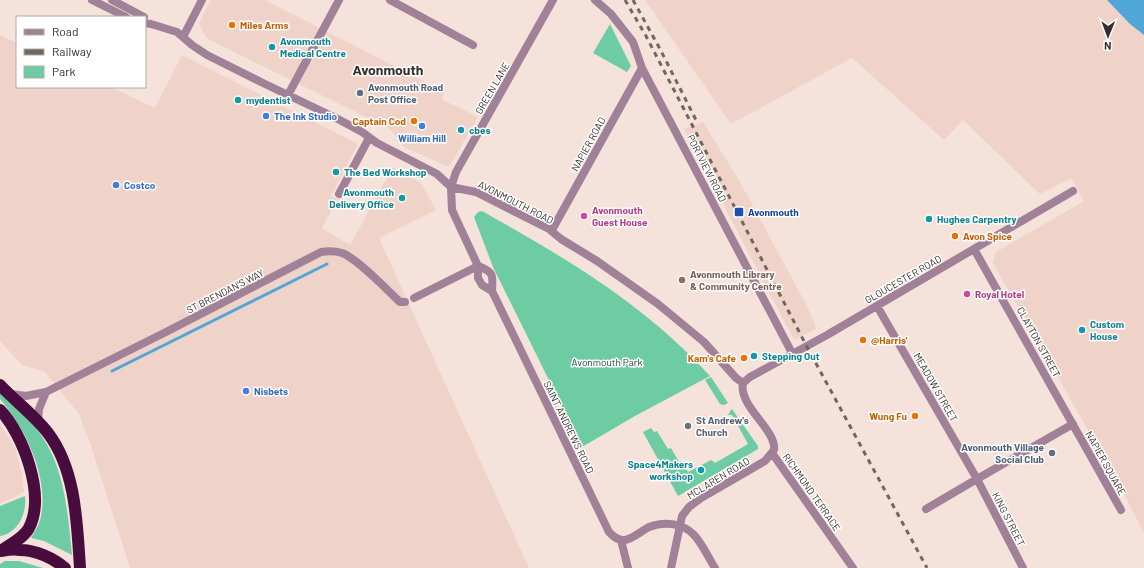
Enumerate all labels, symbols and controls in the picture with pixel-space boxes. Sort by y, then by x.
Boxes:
legend [16,16,146,88]
north arrow [1088,16,1128,56]
place label: Miles Arms [240,19,288,31]
marker: Miles Arms [227,20,237,30]
text: Road [52,24,79,38]
place label: Avonmouth Medical Centre [280,35,346,59]
text: N [1104,40,1112,53]
marker: Avonmouth Medical Centre [267,42,277,52]
text: Railway [52,44,92,58]
street label: GREEN LANE [472,60,512,116]
district label: Avonmouth [353,61,423,78]
text: Park [52,64,76,78]
place label: Avonmouth Road Post Office [368,81,444,105]
marker: Avonmouth Road Post Office [355,88,365,98]
place label: mydentist [246,94,291,106]
marker: mydentist [233,95,243,105]
place label: The Ink Studio [274,110,338,122]
marker: The Ink Studio [261,111,271,121]
place label: Captain Cod [353,115,406,127]
street label: NAPIER ROAD [568,115,608,173]
marker: Captain Cod [409,116,419,126]
marker: William Hill [417,121,427,131]
place label: cbes [469,124,490,136]
marker: cbes [456,125,466,135]
place label: William Hill [398,132,446,144]
street label: PORTVIEW ROAD [685,132,729,204]
place label: The Bed Workshop [344,166,427,178]
marker: The Bed Workshop [331,167,341,177]
street label: AVONMOUTH ROAD [476,178,556,226]
place label: Costco [124,179,156,191]
marker: Costco [111,180,121,190]
place label: Avonmouth Delivery Office [329,186,395,210]
marker: Avonmouth Delivery Office [397,193,407,203]
place label: Avonmouth Guest House [592,204,648,228]
marker: Avonmouth [733,206,745,218]
place label: Avonmouth [748,206,799,218]
marker: Avonmouth Guest House [579,211,589,221]
place label: Hughes Carpentry [937,213,1017,225]
marker: Hughes Carpentry [924,214,934,224]
place label: Avon Spice [963,230,1013,242]
marker: Avon Spice [950,231,960,241]
street label: GLOUCESTER ROAD [863,252,943,306]
street label: ST BRENDAN'S WAY [184,266,266,316]
place label: Avonmouth Library & Community Centre [690,268,782,292]
marker: Avonmouth Library & Community Centre [677,275,687,285]
place label: Royal Hotel [975,288,1024,300]
marker: Royal Hotel [962,289,972,299]
street label: CLAYTON STREET [1015,305,1063,380]
place label: Custom House [1090,318,1124,342]
marker: Custom House [1077,325,1087,335]
place label: @Harris' [871,334,908,346]
marker: @Harris' [858,335,868,345]
place label: Stepping Out [762,350,820,362]
street label: MEADOW STREET [911,350,961,424]
marker: Stepping Out [749,351,759,361]
place label: Kam's Cafe [688,352,737,364]
marker: Kam's Cafe [739,353,749,363]
park label: Avonmouth Park [572,356,642,368]
street label: SAINT ANDREWS ROAD [541,379,597,475]
place label: Nisbets [254,385,288,397]
marker: Nisbets [241,386,251,396]
place label: Wung Fu [869,410,907,422]
marker: Wung Fu [910,411,920,421]
place label: St Andrew's Church [696,414,749,438]
marker: St Andrew's Church [683,421,693,431]
street label: NAPIER SQUARE [1083,429,1129,497]
place label: Avonmouth Village Social Club [961,441,1045,465]
marker: Avonmouth Village Social Club [1047,448,1057,458]
street label: RICHMOND TERRACE [781,451,843,533]
street label: MCLAREN ROAD [685,455,751,501]
place label: Space4Makers workshop [628,458,693,482]
marker: Space4Makers workshop [696,465,706,475]
street label: KING STREET [990,490,1028,548]

